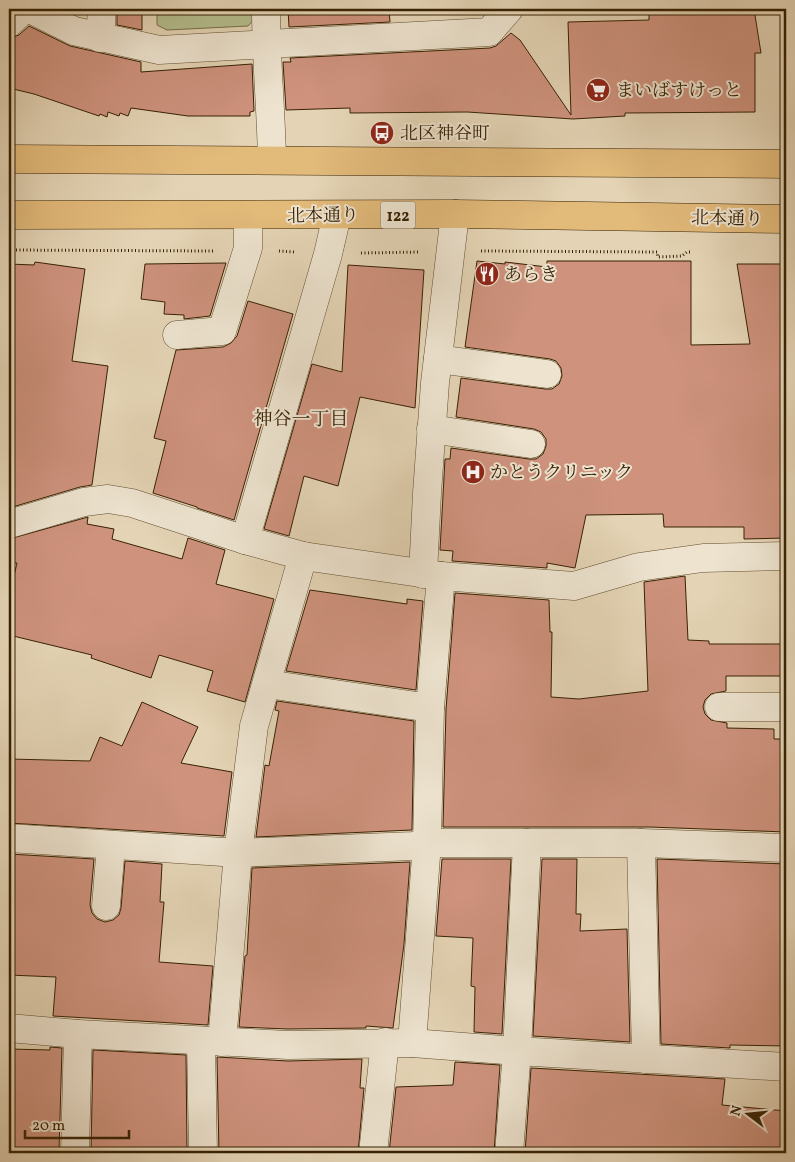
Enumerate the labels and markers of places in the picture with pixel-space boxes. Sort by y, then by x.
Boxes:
supermarket icon: まいばすけっと [585,77,611,103]
place label: まいばすけっと [616,79,742,104]
bus stop icon: 北区神谷町 [369,120,395,146]
place label: 北区神谷町 [400,122,490,147]
restaurant icon: あらき [474,261,500,287]
place label: あらき [504,263,558,288]
hospital icon: かとうクリニック [460,459,486,485]
place label: かとうクリニック [490,461,633,486]

